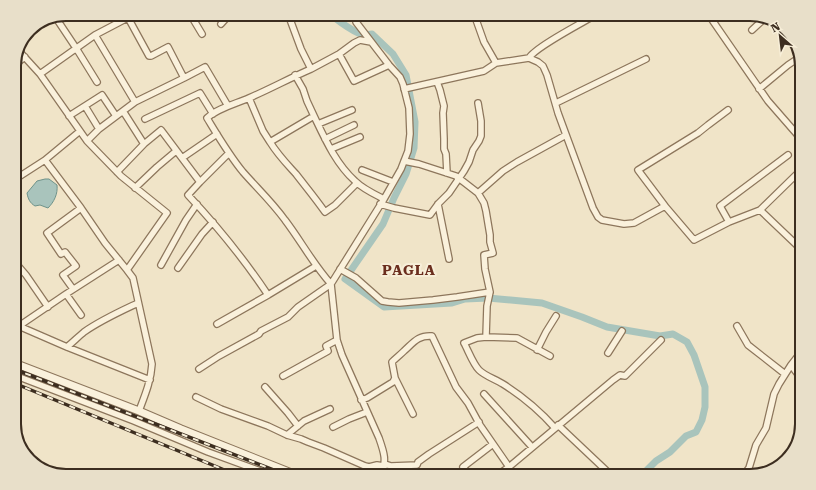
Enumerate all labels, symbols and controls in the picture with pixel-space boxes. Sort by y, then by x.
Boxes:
north arrow [760,16,800,56]
text: N [769,20,783,35]
district label: PAGLA [382,262,436,278]

